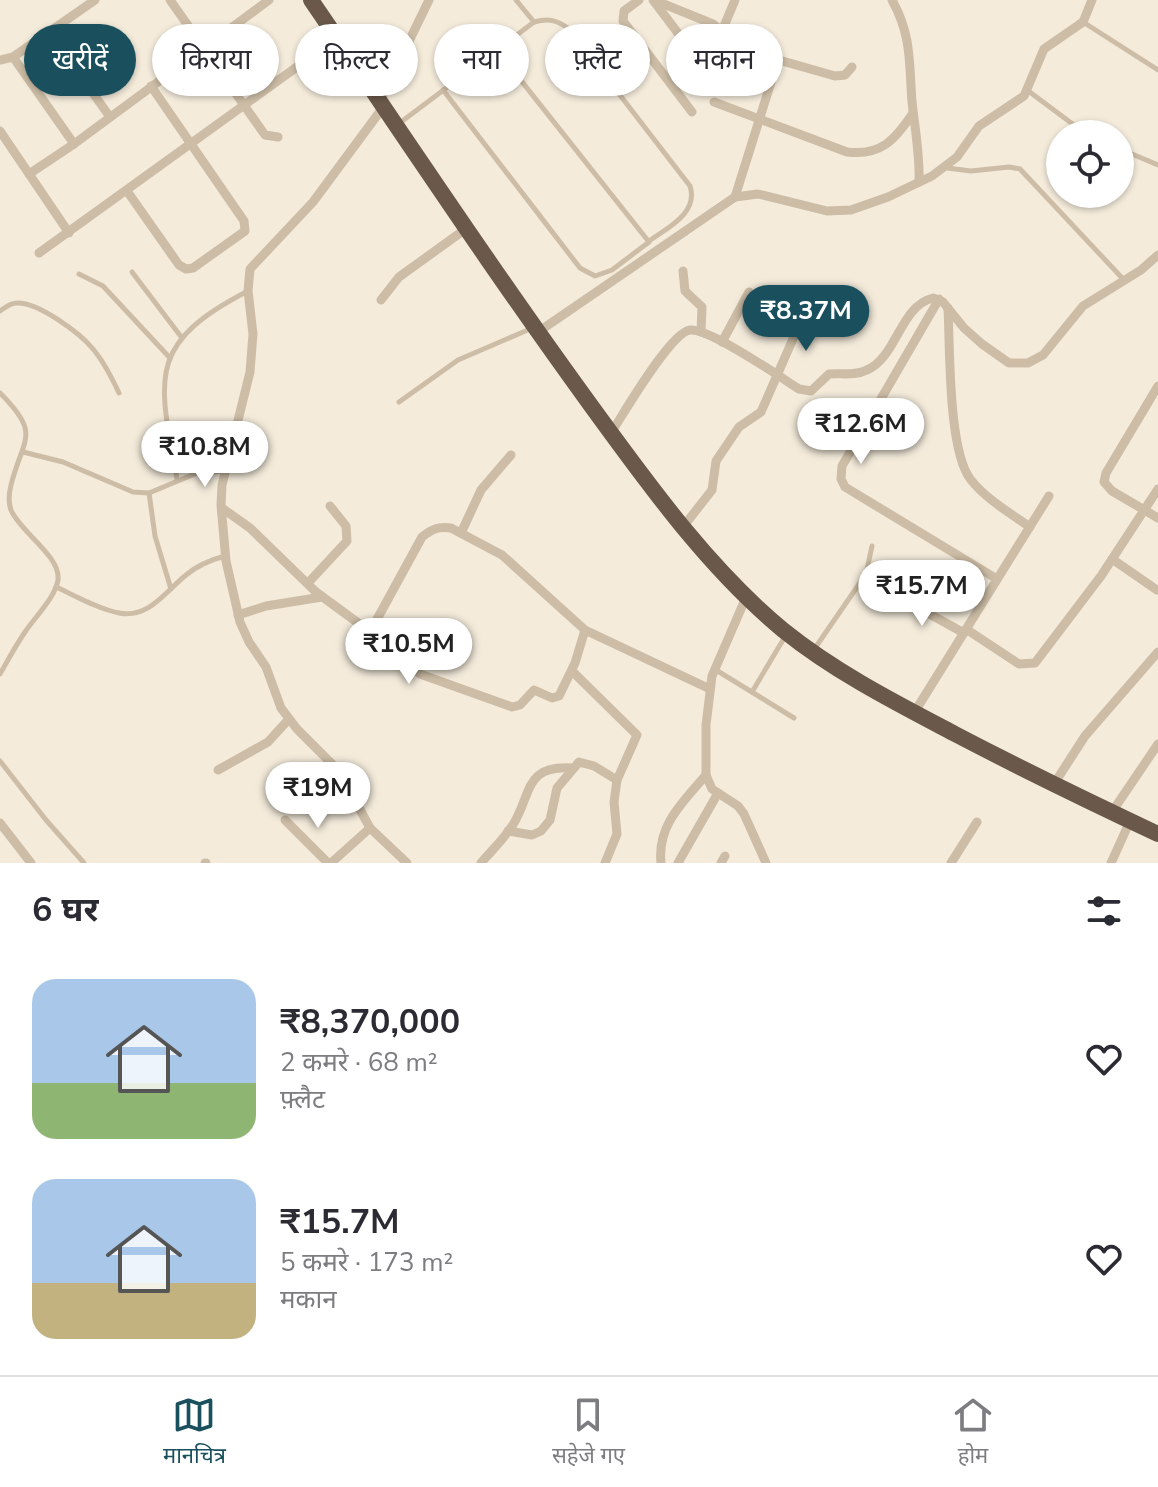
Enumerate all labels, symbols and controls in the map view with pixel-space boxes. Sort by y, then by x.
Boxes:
chip: खरीदें [24,24,136,96]
chip: किराया [152,24,279,96]
chip: फ़िल्टर [295,24,418,96]
chip: नया [434,24,529,96]
chip: फ़्लैट [545,24,650,96]
chip: मकान [666,24,783,96]
map controls [1046,120,1134,208]
button: locate [1046,120,1134,208]
pin: ₹8.37M [741,285,871,353]
text: ₹8.37M [760,293,852,328]
pin: ₹12.6M [796,398,926,466]
text: ₹12.6M [815,406,907,441]
pin: ₹10.8M [140,421,270,489]
text: ₹10.8M [159,429,251,464]
pin: ₹15.7M [857,560,987,628]
text: ₹15.7M [876,568,968,603]
pin: ₹10.5M [344,618,474,686]
text: ₹10.5M [363,626,455,661]
pin: ₹19M [271,762,365,830]
text: ₹19M [283,770,353,805]
text: 6 घर [32,887,99,933]
icon: filters [1082,889,1126,933]
text: ₹8,370,000 [280,999,460,1045]
icon: home [96,1011,192,1107]
icon: heart [1082,1037,1126,1081]
text: 2 कमरे · 68 m² [280,1045,438,1080]
text: फ़्लैट [280,1082,325,1117]
text: ₹15.7M [280,1199,400,1245]
icon: home [96,1211,192,1307]
icon: heart [1082,1237,1126,1281]
text: 5 कमरे · 173 m² [280,1245,453,1280]
text: मकान [280,1282,337,1317]
tab: मानचित्र [163,1393,226,1472]
tab: सहेजे गए [552,1393,625,1472]
tab: होम [951,1393,995,1472]

